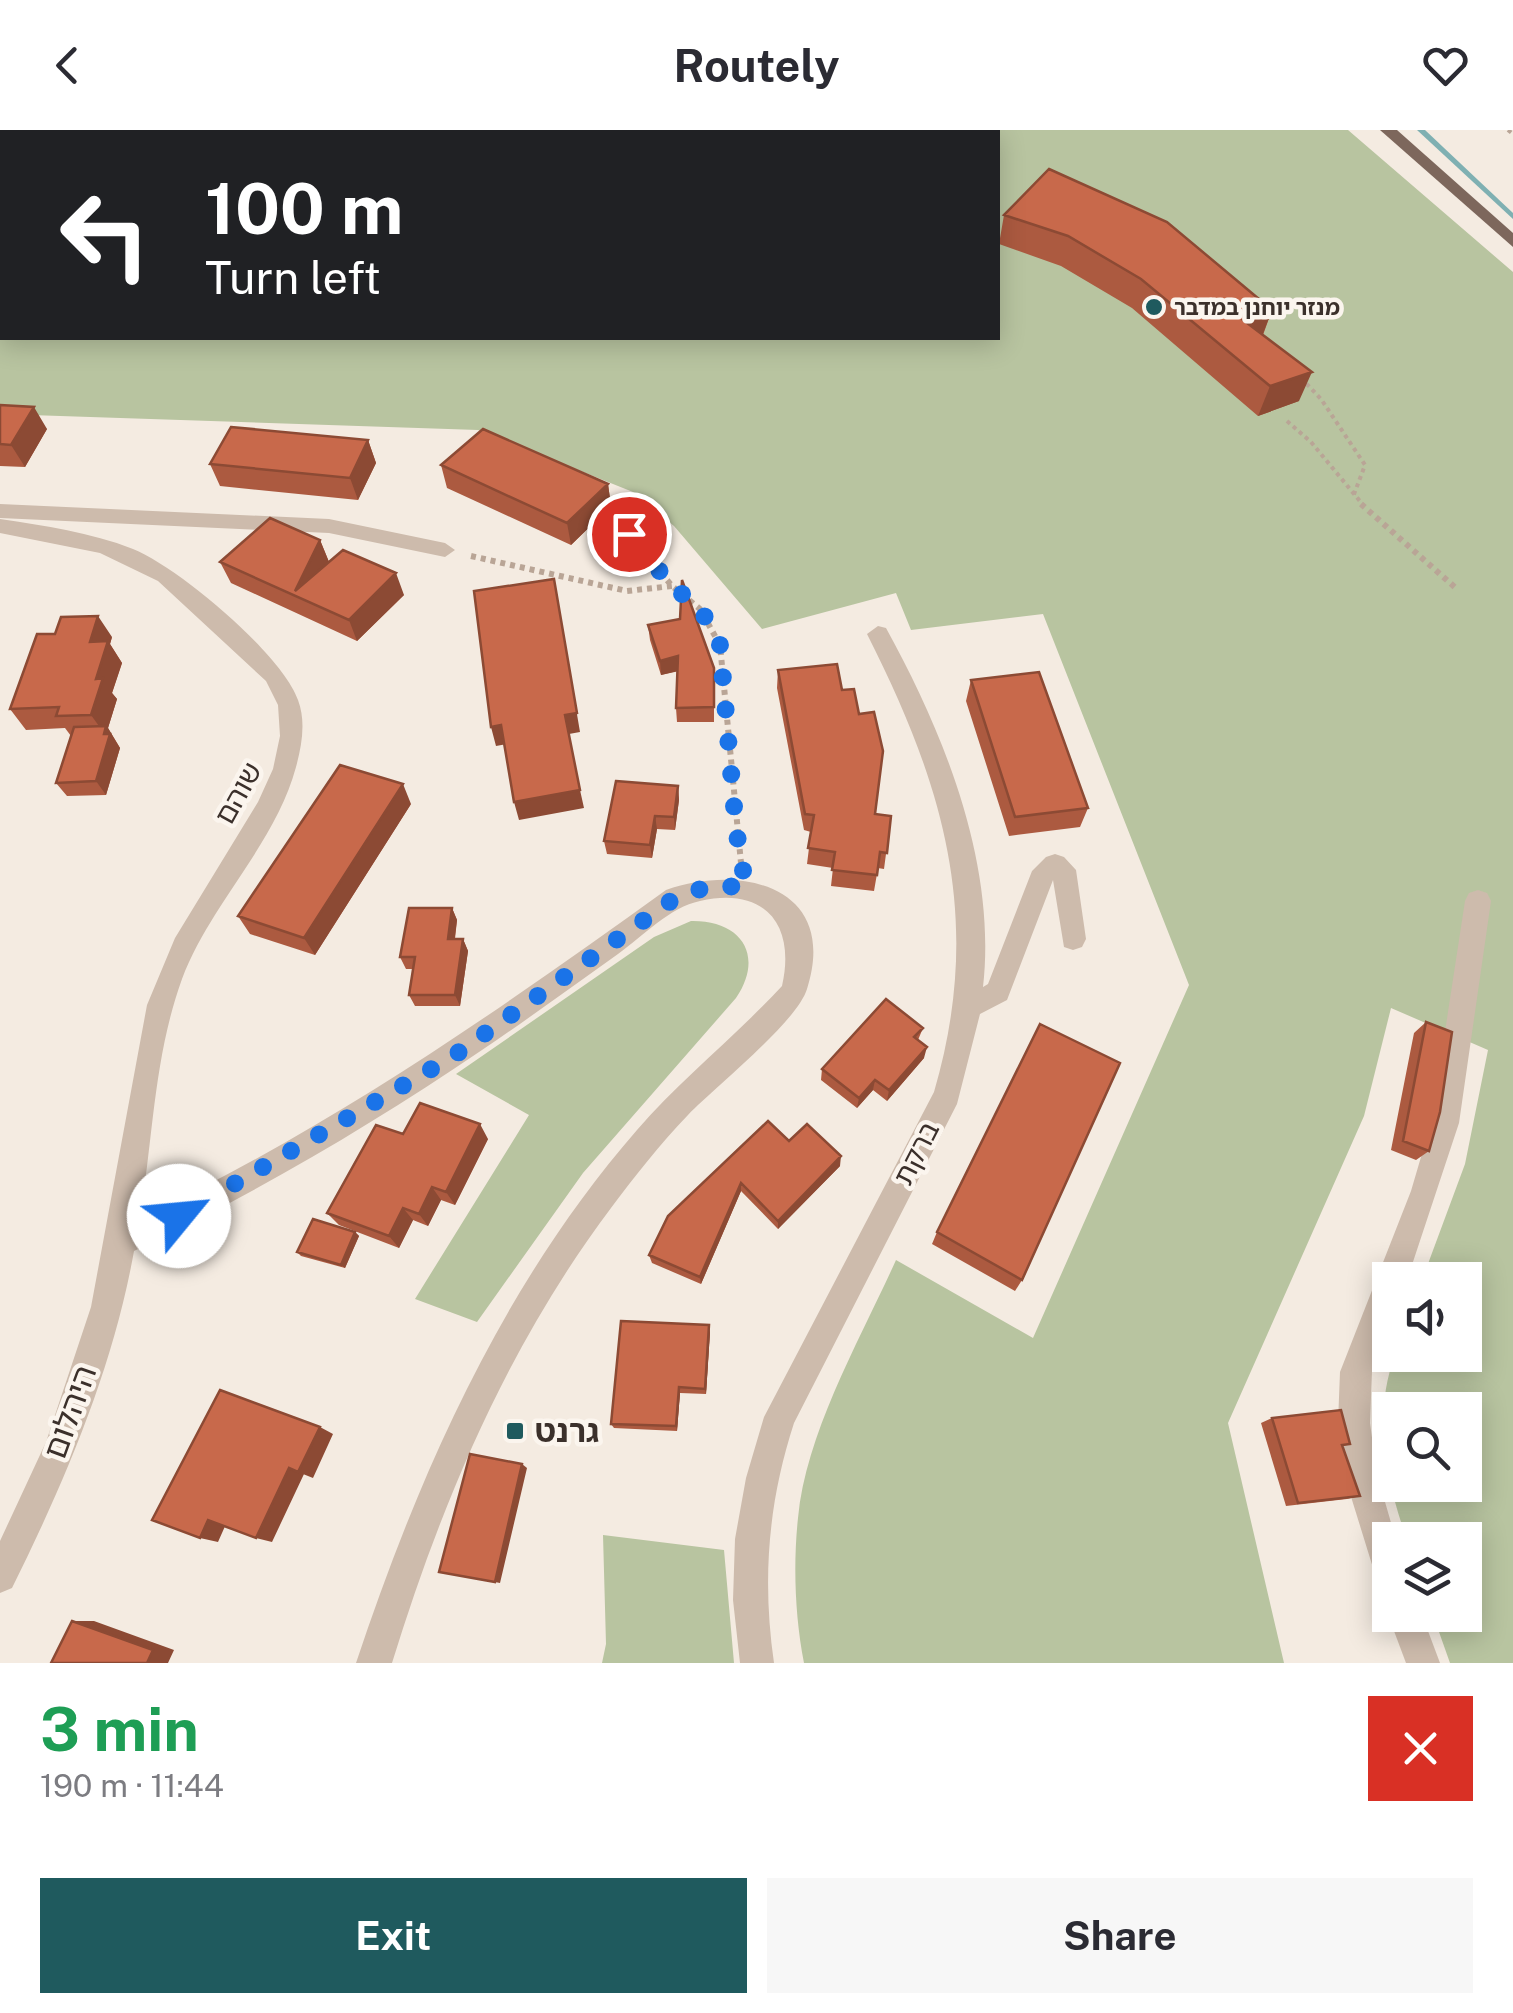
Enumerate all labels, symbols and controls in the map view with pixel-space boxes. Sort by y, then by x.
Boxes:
icon: back [40,38,95,93]
icon: heart [1418,38,1473,93]
text: Routely [674,39,839,92]
text: 100 m [205,167,403,250]
icon: left [40,170,170,300]
text: Turn left [205,251,381,304]
place label: מנזר יוחנן במדבר [1174,294,1340,320]
marker: מנזר יוחנן במדבר [1143,296,1165,318]
pin [587,492,672,577]
icon: arrive [602,507,657,562]
street label: שוהם [207,756,268,829]
street label: ברקת [886,1116,945,1190]
position arrow [127,1164,231,1268]
map controls [1372,1262,1482,1632]
button: sound [1372,1262,1482,1372]
street label: היהלום [36,1360,103,1464]
button: search [1372,1392,1482,1502]
place label: גרנט [535,1412,599,1449]
marker: גרנט [504,1420,526,1442]
button: layers [1372,1522,1482,1632]
text: 3 min [40,1694,199,1765]
button: close [1368,1696,1473,1801]
text: 190 m · 11:44 [40,1767,224,1804]
button: Exit [40,1878,747,1993]
button: Share [767,1878,1473,1993]

